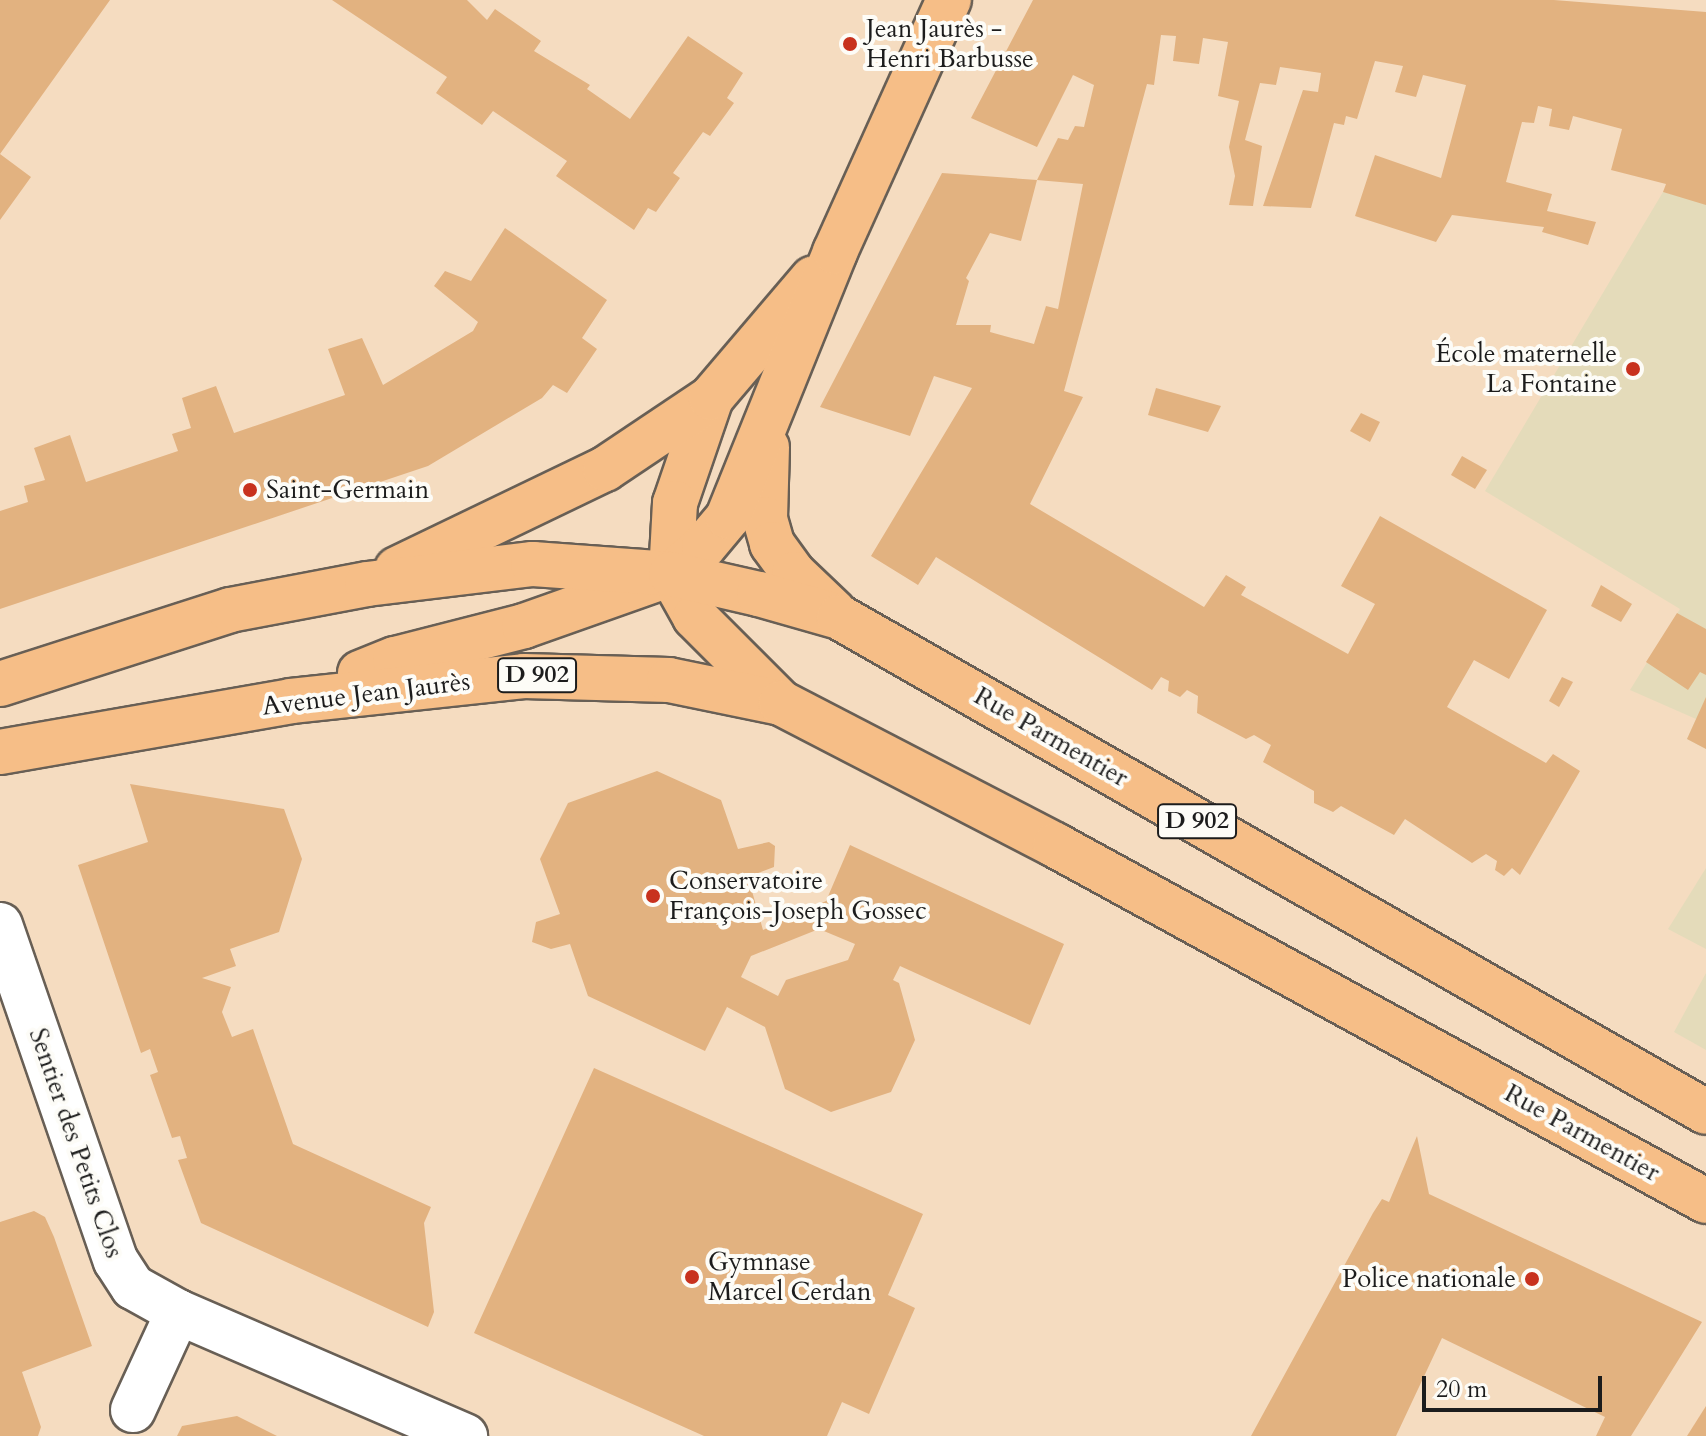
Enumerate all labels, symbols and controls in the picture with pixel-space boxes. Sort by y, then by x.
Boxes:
place label: Jean Jaurès - Henri Barbusse [866,13,1034,74]
marker: Jean Jaurès - Henri Barbusse [841,35,859,53]
place label: École maternelle La Fontaine [1435,338,1617,400]
marker: École maternelle La Fontaine [1624,360,1642,378]
place label: Saint-Germain [266,474,429,506]
marker: Saint-Germain [241,481,259,499]
road number: D 902 [497,655,577,695]
street label: Avenue Jean Jaurès [260,666,472,722]
street label: Rue Parmentier [968,680,1134,794]
road number: D 902 [1157,801,1237,841]
place label: Conservatoire François-Joseph Gossec [669,865,927,926]
marker: Conservatoire François-Joseph Gossec [644,887,662,905]
street label: Sentier des Petits Clos [22,1024,130,1262]
street label: Rue Parmentier [1499,1078,1665,1188]
place label: Gymnase Marcel Cerdan [708,1246,871,1308]
place label: Police nationale [1342,1263,1516,1295]
marker: Gymnase Marcel Cerdan [683,1268,701,1286]
marker: Police nationale [1523,1270,1541,1288]
scale bar [1426,1360,1606,1410]
text: 20 m [1436,1373,1487,1406]

